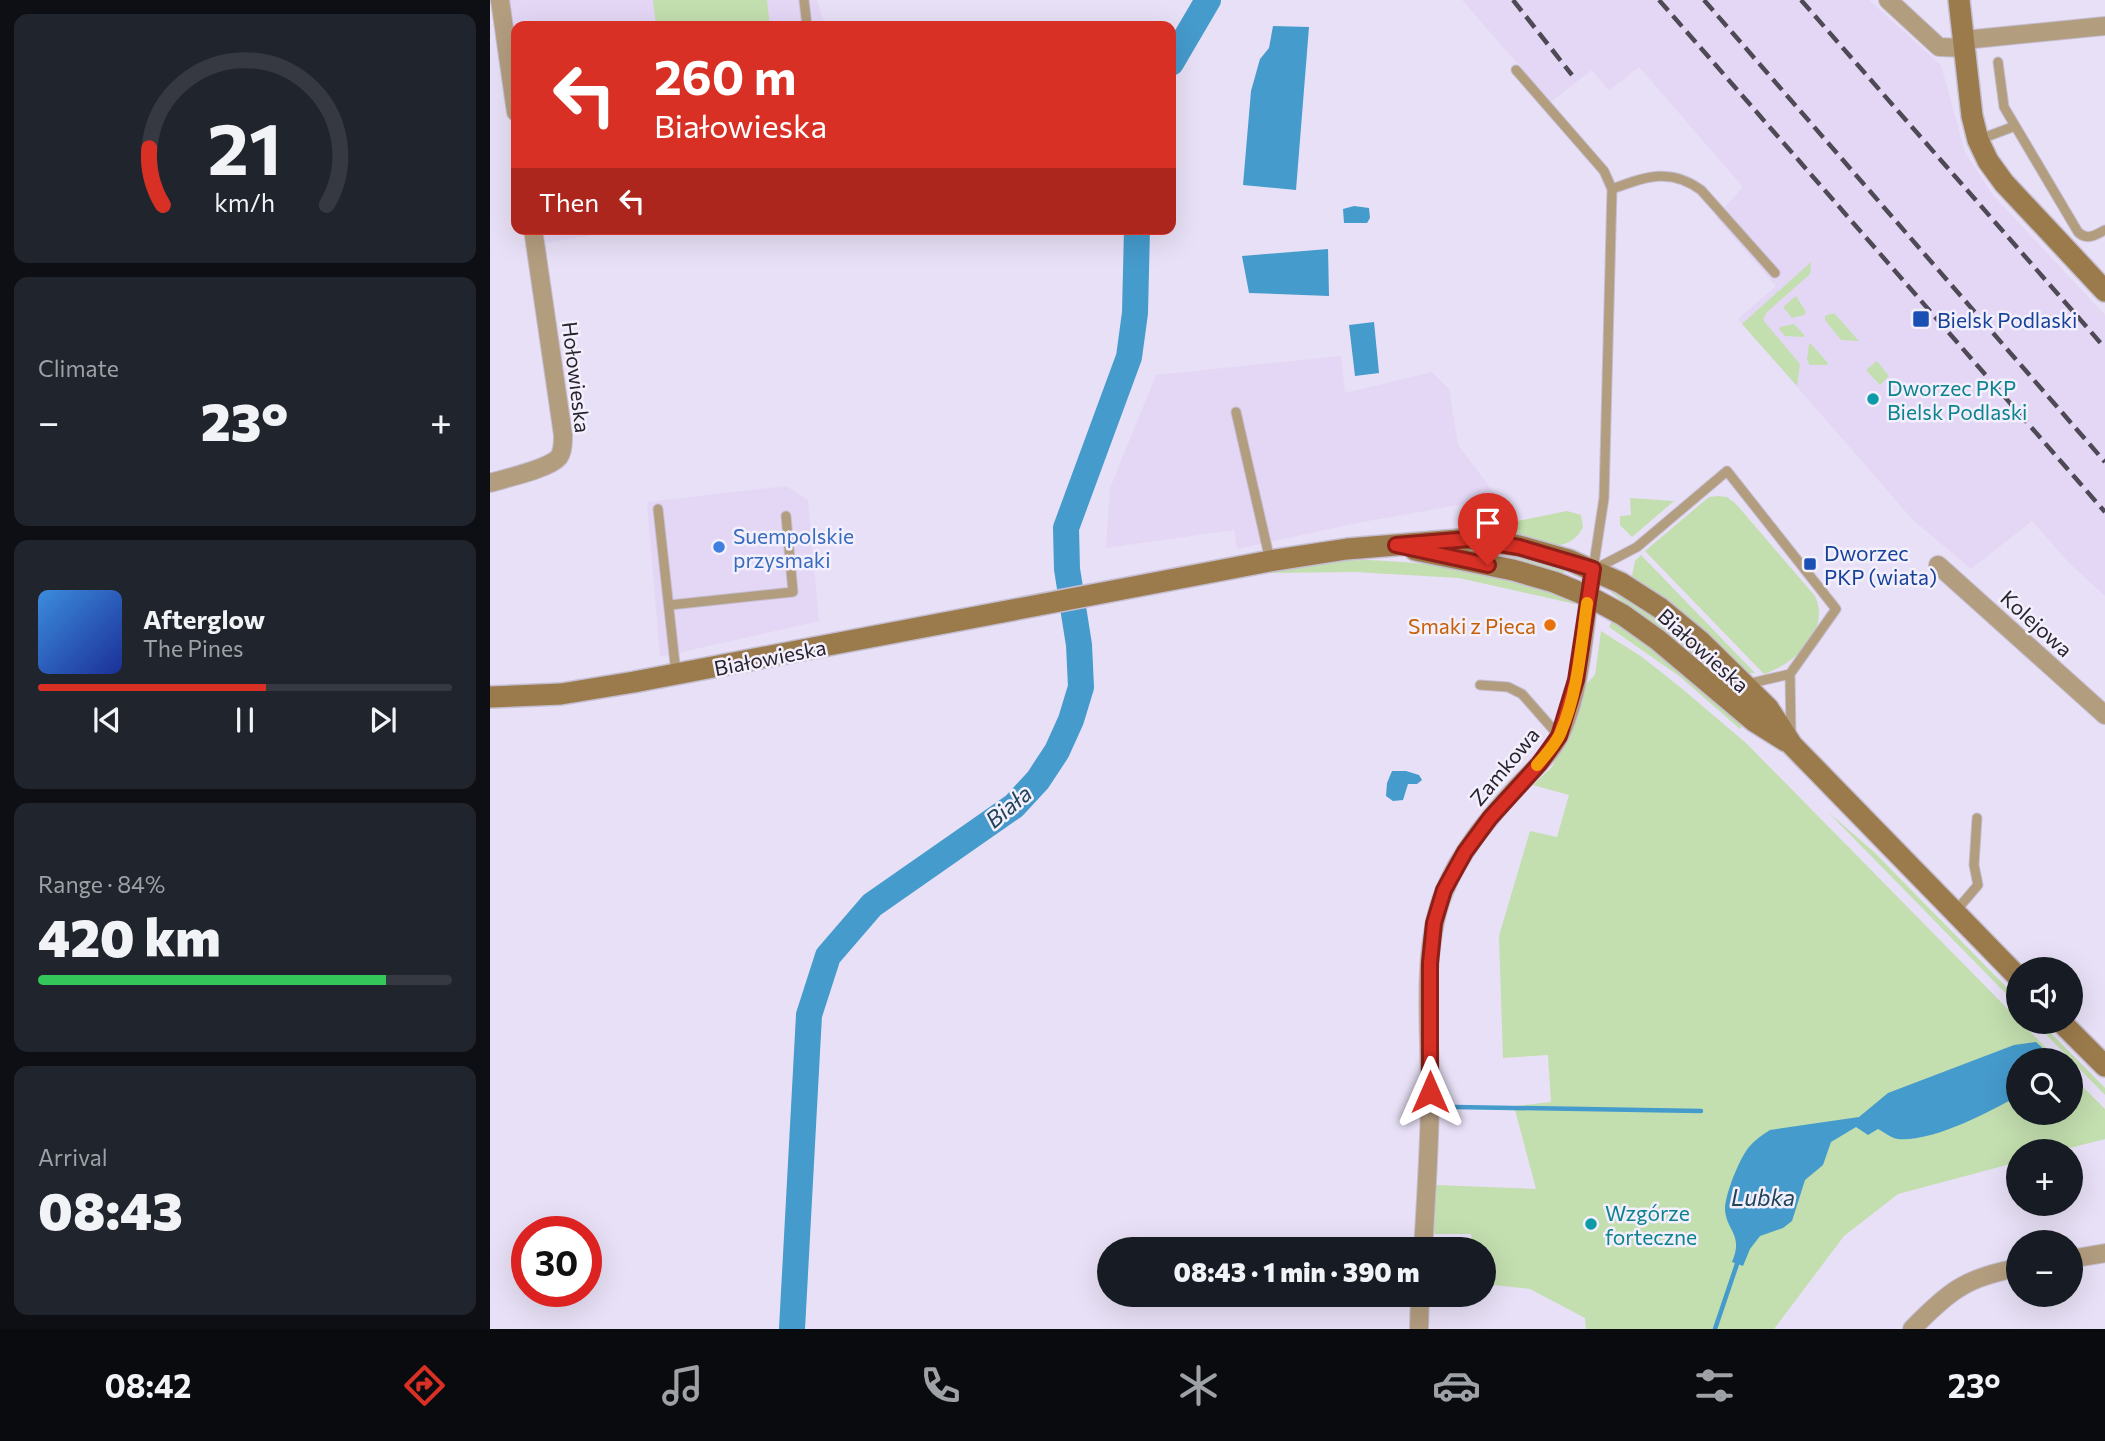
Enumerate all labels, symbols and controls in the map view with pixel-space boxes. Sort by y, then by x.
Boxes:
text: 260 m [654,45,796,105]
icon: left [539,49,630,140]
text: 21 [208,101,282,190]
text: Białowieska [654,105,827,145]
icon: left [613,182,651,220]
text: km/h [215,186,275,216]
text: Then [539,186,599,217]
place label: Bielsk Podlaski [1937,307,2077,332]
marker: Bielsk Podlaski [1911,309,1931,329]
street label: Hołowieska [558,320,596,434]
text: Climate [38,354,119,382]
place label: Dworzec PKP Bielsk Podlaski [1887,375,2027,424]
text: 23° [201,388,288,452]
marker: Dworzec PKP Bielsk Podlaski [1865,391,1881,407]
text: − [38,397,60,444]
text: + [430,397,452,444]
pin [1458,493,1518,565]
icon: arrive [1469,504,1507,542]
place label: Suempolskie przysmaki [733,523,854,572]
marker: Suempolskie przysmaki [711,539,727,555]
place label: Dworzec PKP (wiata) [1824,540,1937,589]
marker: Dworzec PKP (wiata) [1802,556,1818,572]
street label: Kolejowa [1996,584,2078,662]
text: Afterglow [143,603,265,634]
street label: Białowieska [1653,603,1755,697]
place label: Smaki z Pieca [1408,613,1536,638]
marker: Smaki z Pieca [1542,617,1558,633]
text: The Pines [143,634,244,662]
street label: Białowieska [712,634,828,680]
icon: previous [88,701,126,739]
icon: pause [226,701,264,739]
icon: next [364,701,402,739]
street label: Zamkowa [1464,722,1544,810]
water label: Biała [979,779,1037,833]
text: Range · 84% [38,870,165,898]
text: 420 km [38,904,221,968]
map controls [2006,957,2083,1307]
button: sound [2006,957,2083,1034]
button: search [2006,1048,2083,1125]
position arrow [1393,1055,1467,1129]
button: + [2006,1139,2083,1216]
text: Arrival [38,1143,108,1171]
text: 08:43 [38,1177,183,1241]
water label: Lubka [1731,1183,1795,1211]
place label: Wzgórze forteczne [1605,1200,1697,1249]
speed limit sign: 30 [511,1216,602,1307]
marker: Wzgórze forteczne [1583,1216,1599,1232]
button: − [2006,1230,2083,1307]
text: 08:43 · 1 min · 390 m [1174,1256,1419,1287]
icon: directions [400,1361,449,1410]
icon: music [658,1361,707,1410]
icon: phone [916,1361,965,1410]
icon: climate [1174,1361,1223,1410]
icon: car [1432,1361,1481,1410]
icon: filters [1690,1361,1739,1410]
text: 08:42 [104,1365,192,1405]
text: 23° [1948,1365,2001,1405]

